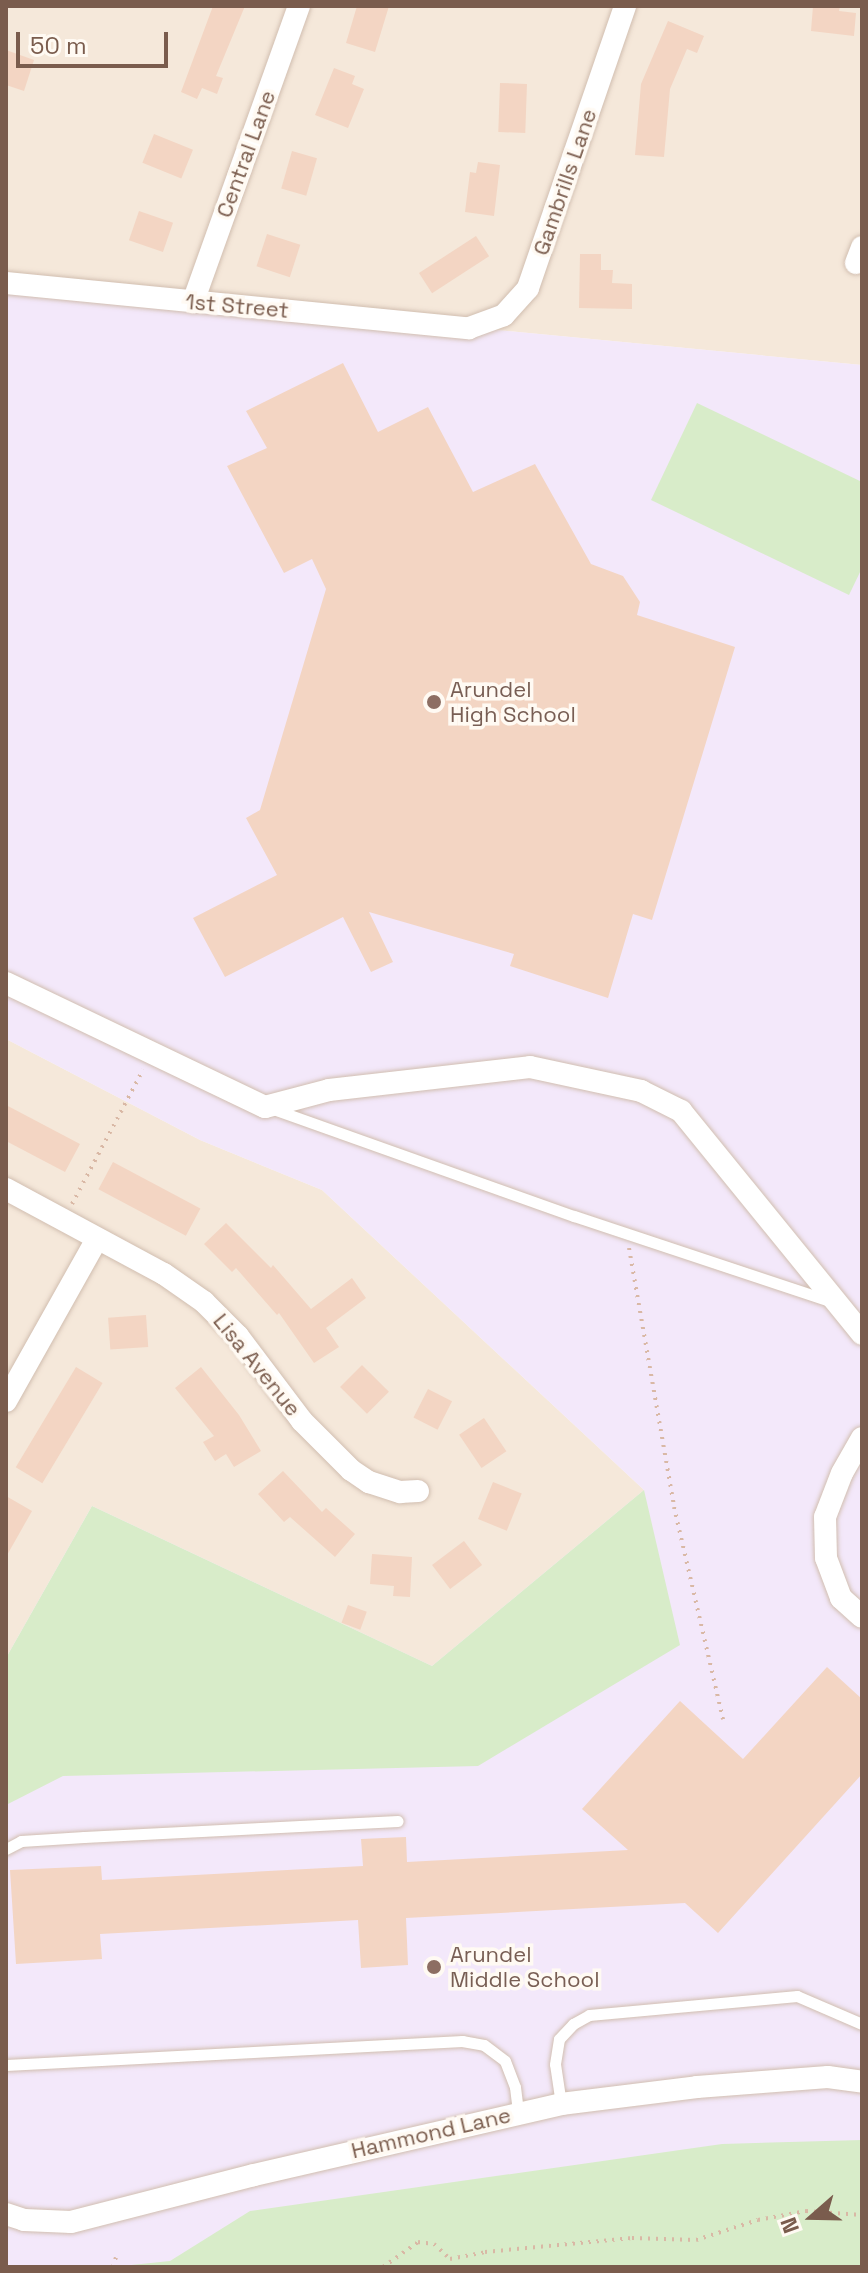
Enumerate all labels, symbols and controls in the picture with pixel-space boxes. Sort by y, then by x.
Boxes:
scale bar [20,16,172,66]
text: 50 m [30,30,87,61]
street label: Central Lane [211,87,281,221]
street label: Gambrills Lane [528,105,602,259]
street label: 1st Street [184,288,290,324]
place label: Arundel High School [450,676,576,728]
marker: Arundel High School [425,693,443,711]
street label: Lisa Avenue [207,1308,307,1422]
place label: Arundel Middle School [450,1941,600,1992]
marker: Arundel Middle School [425,1958,443,1976]
street label: Hammond Lane [349,2102,513,2164]
north arrow [772,2177,852,2257]
text: N [774,2213,805,2237]

